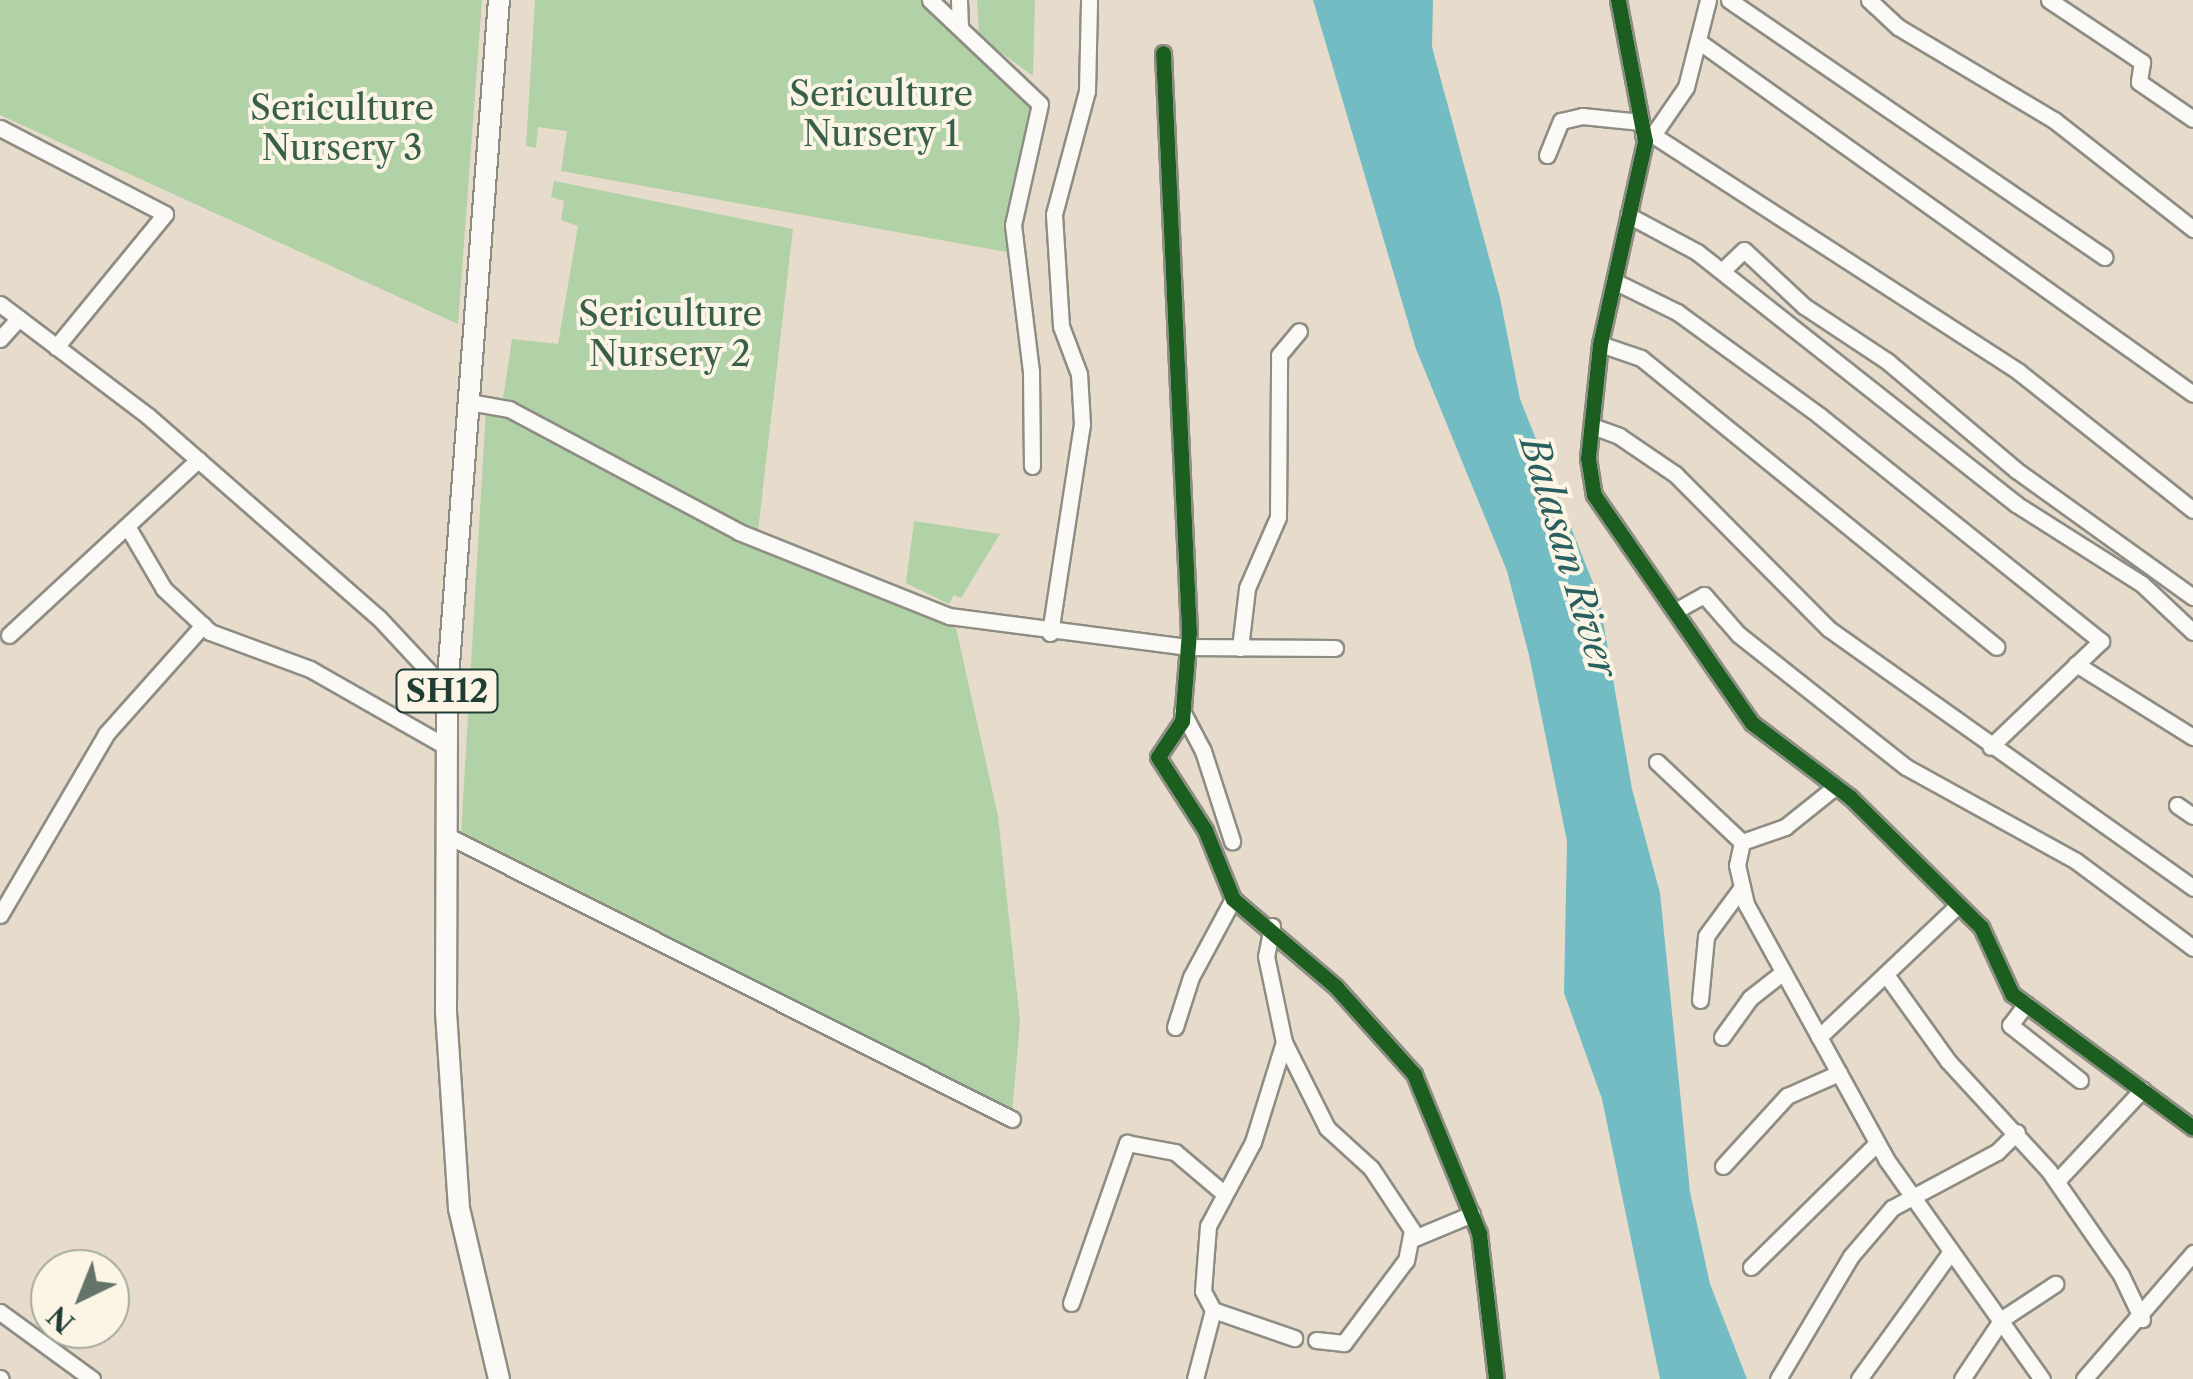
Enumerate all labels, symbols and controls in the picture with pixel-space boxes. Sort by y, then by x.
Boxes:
park label: Sericulture Nursery 1 [789,73,973,155]
park label: Sericulture Nursery 3 [250,87,434,169]
park label: Sericulture Nursery 2 [578,293,762,375]
water label: Balasan River [1511,431,1627,683]
road number: SH12 [394,664,500,718]
north arrow [30,1249,130,1349]
text: N [40,1299,81,1340]

